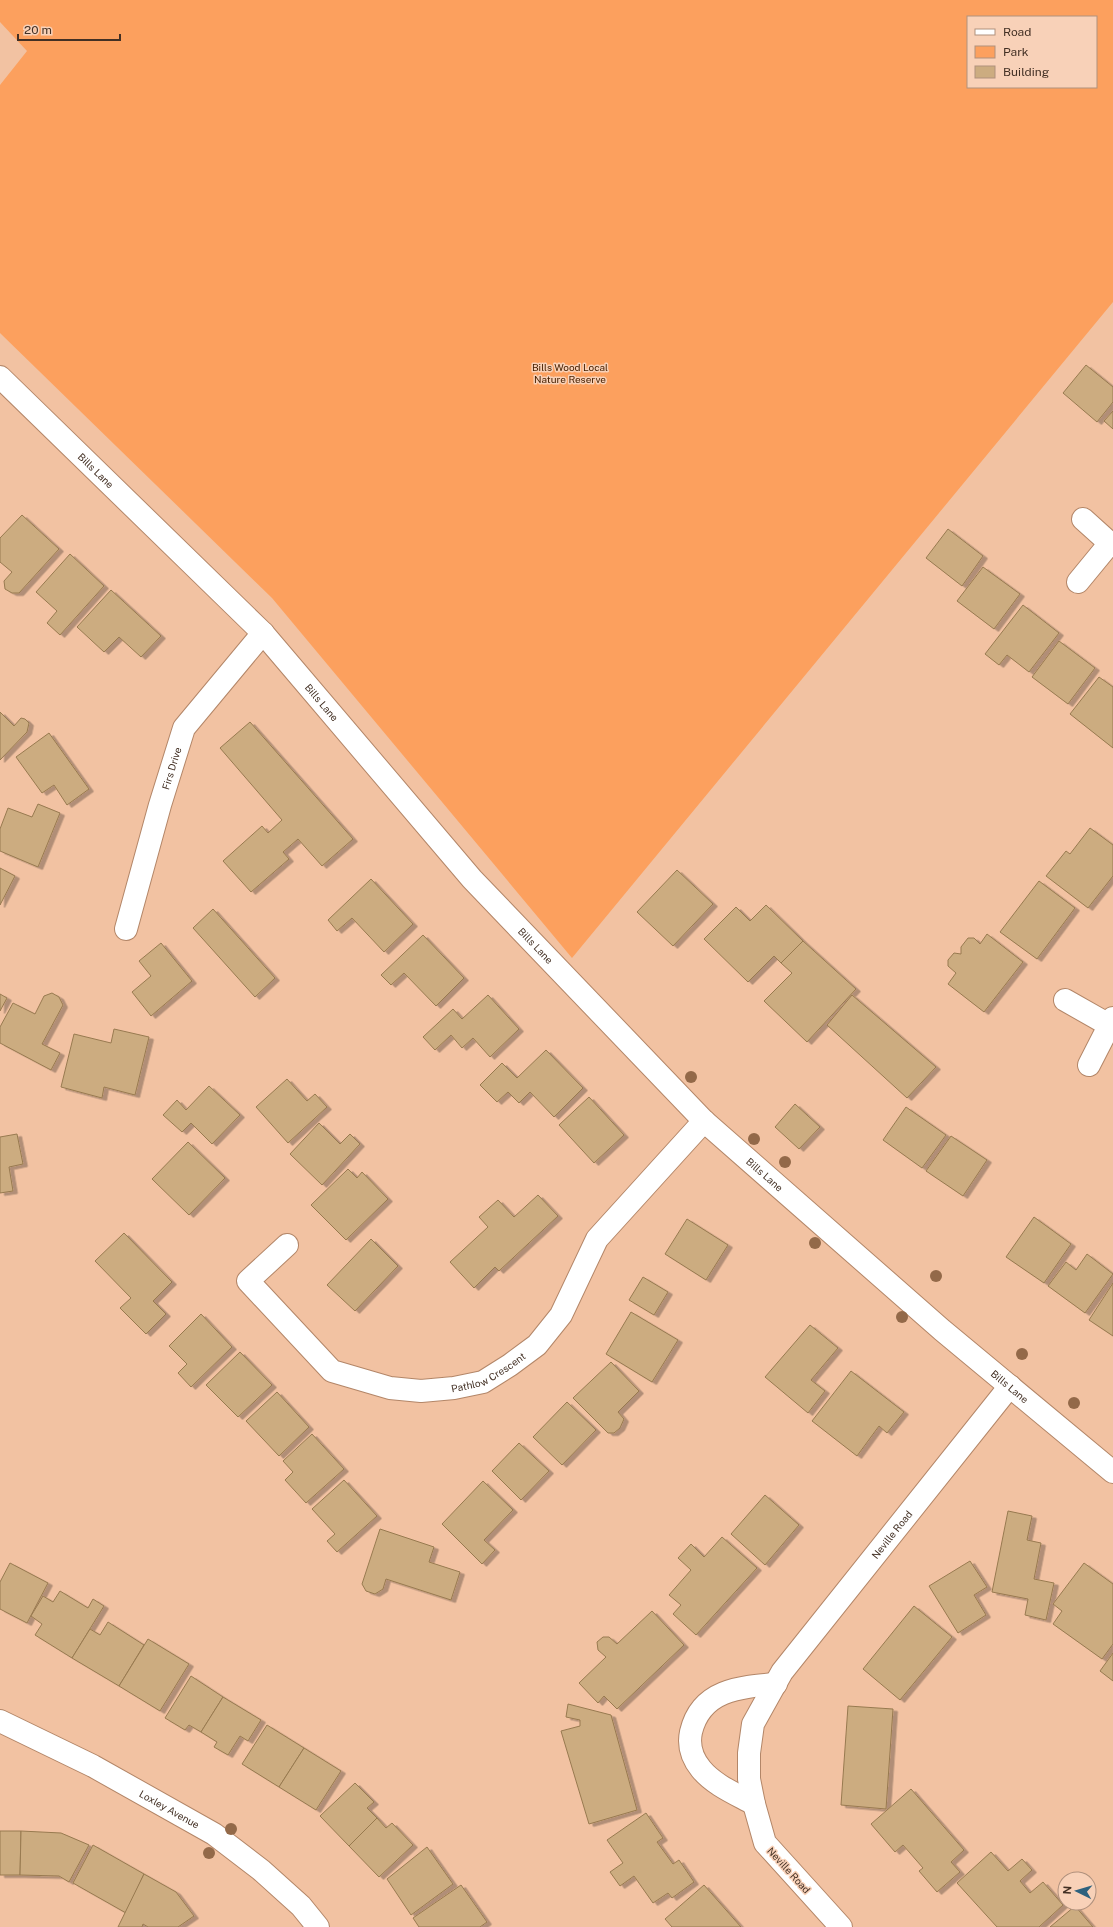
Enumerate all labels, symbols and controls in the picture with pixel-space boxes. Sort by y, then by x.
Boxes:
scale bar [18,16,120,42]
legend [967,16,1097,88]
text: 20 m [24,23,52,37]
text: Road [1003,25,1031,39]
text: Park [1003,45,1029,59]
text: Building [1003,65,1049,79]
park label: Bills Wood Local Nature Reserve [532,361,608,385]
street label: Bills Lane [76,450,117,491]
street label: Bills Lane [303,681,341,724]
street label: Firs Drive [159,745,184,791]
street label: Bills Lane [516,925,556,966]
street label: Bills Lane [744,1155,786,1194]
street label: Pathlow Crescent [450,1350,528,1394]
street label: Bills Lane [989,1367,1031,1406]
street label: Neville Road [869,1508,914,1561]
street label: Loxley Avenue [137,1787,202,1831]
street label: Neville Road [765,1844,813,1896]
north arrow [1057,1871,1097,1911]
text: N [1061,1885,1073,1895]

